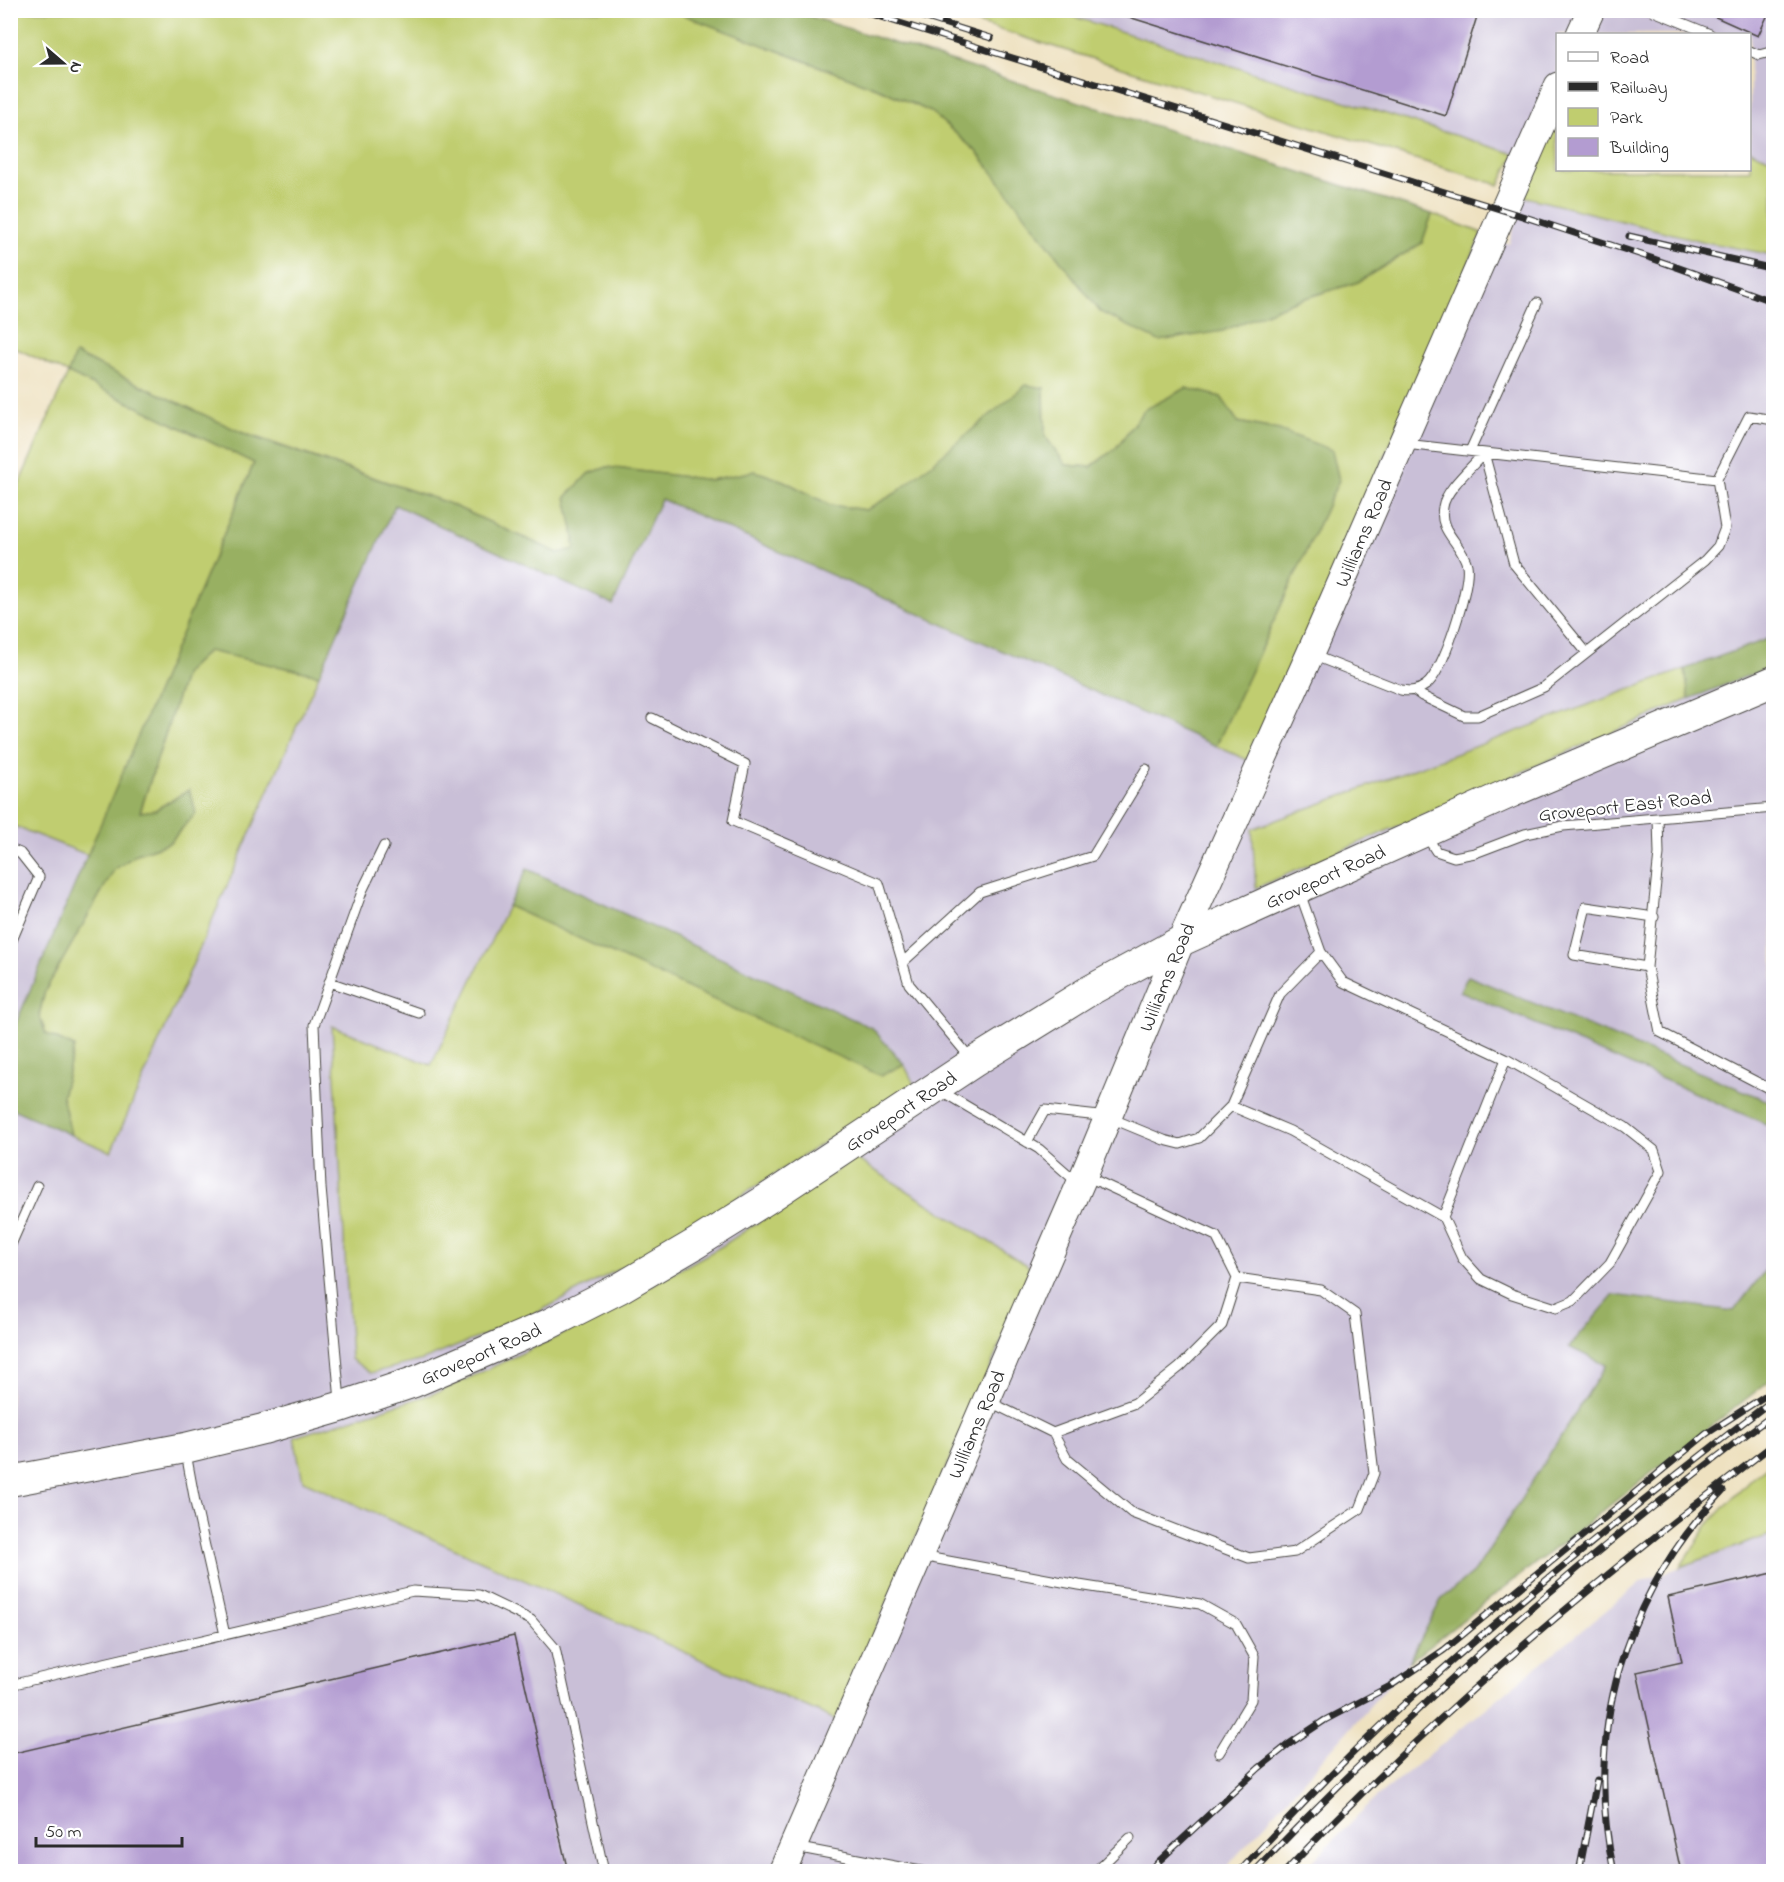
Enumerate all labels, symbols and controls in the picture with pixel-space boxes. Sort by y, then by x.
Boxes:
north arrow [33,33,93,93]
legend [1556,33,1751,171]
text: Road [1610,46,1649,72]
text: N [62,58,88,77]
text: Railway [1610,76,1667,102]
text: Park [1610,106,1643,132]
text: Building [1609,136,1669,163]
street label: Williams Road [1329,475,1402,592]
street label: Groveport East Road [1537,784,1713,831]
street label: Groveport Road [1261,839,1391,918]
street label: Williams Road [1133,919,1204,1037]
street label: Groveport Road [840,1065,964,1161]
street label: Groveport Road [416,1317,547,1395]
street label: Williams Road [942,1366,1015,1484]
scale bar [36,1810,182,1848]
text: 50 m [45,1820,82,1846]

